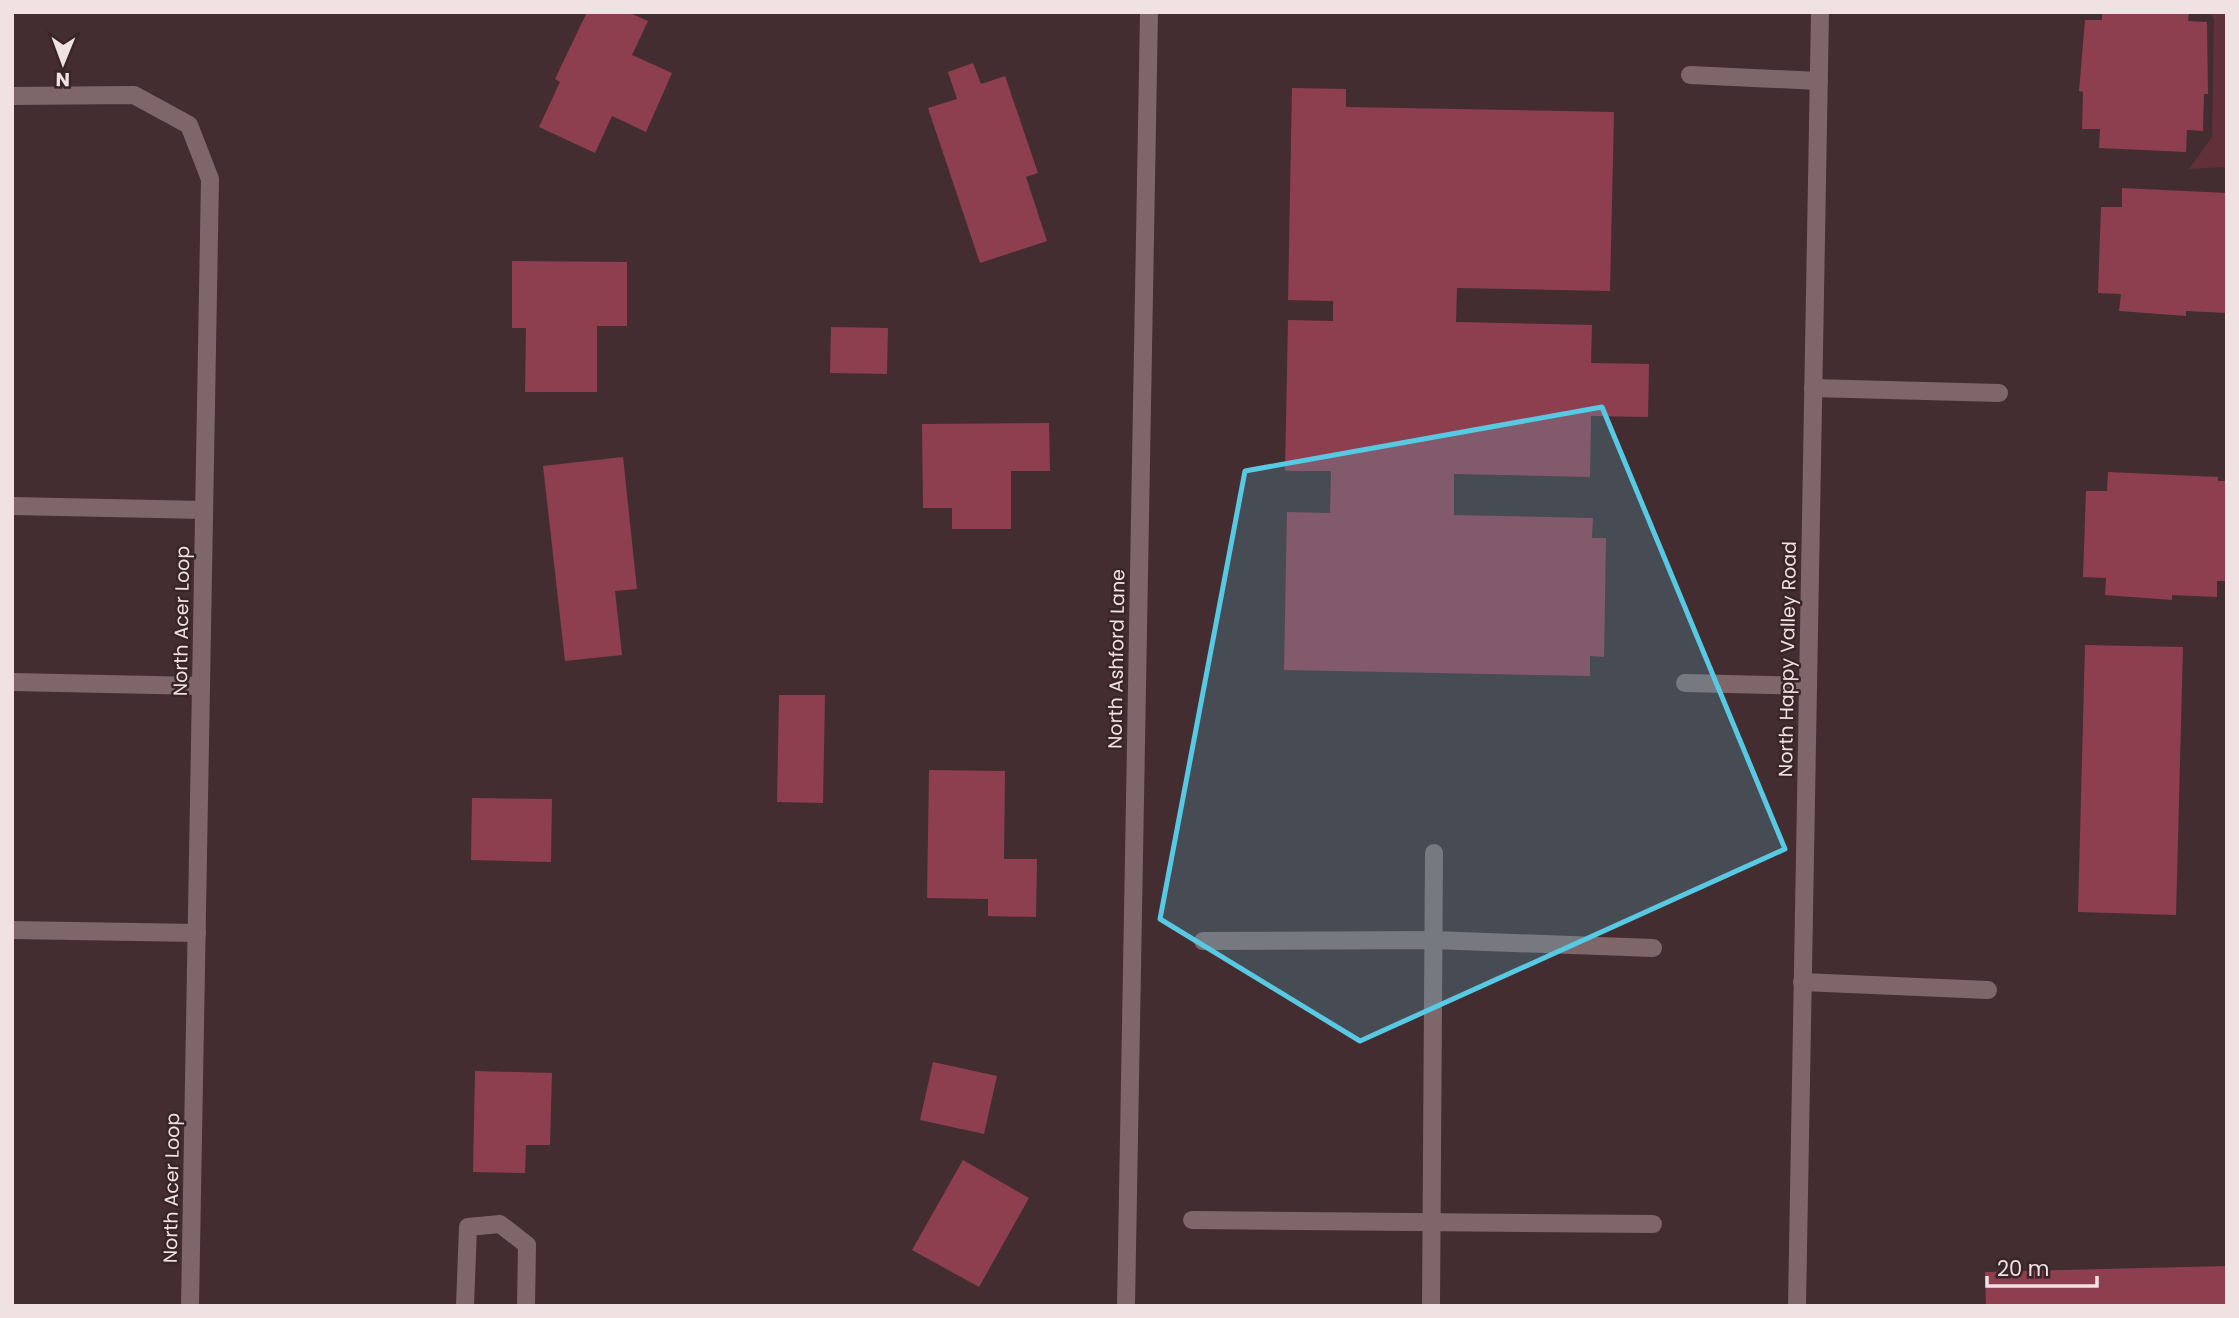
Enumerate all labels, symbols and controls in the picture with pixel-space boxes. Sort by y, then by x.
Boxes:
north arrow [28,28,98,98]
text: N [55,66,70,93]
street label: North Happy Valley Road [1772,541,1803,777]
street label: North Acer Loop [167,545,196,696]
street label: North Ashford Lane [1101,569,1132,749]
street label: North Acer Loop [157,1112,186,1263]
scale bar [1987,1244,2097,1288]
text: 20 m [1997,1254,2050,1283]

